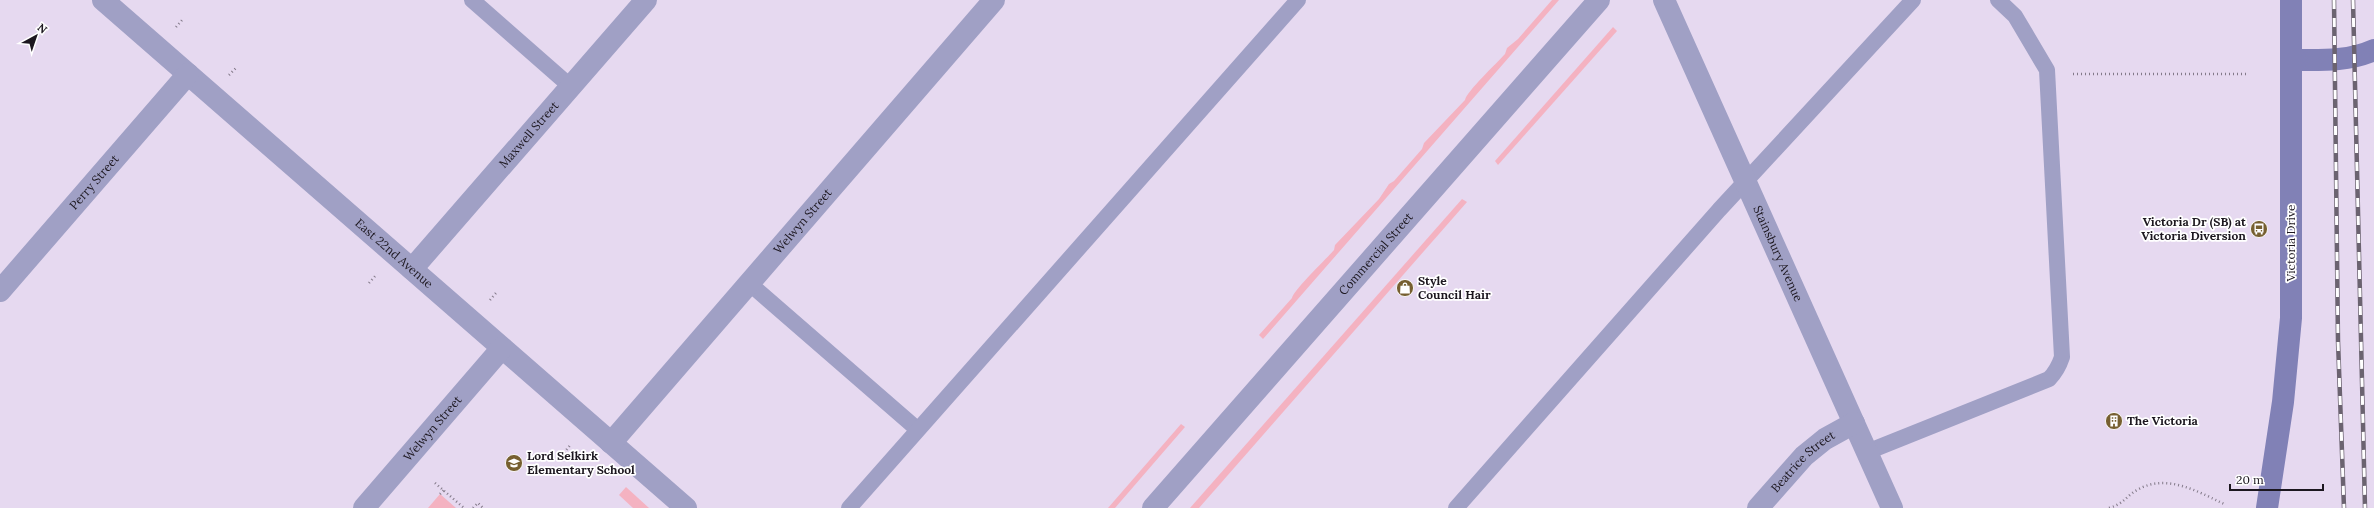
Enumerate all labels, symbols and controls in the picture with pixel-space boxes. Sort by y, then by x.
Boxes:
north arrow [16,16,56,56]
text: N [35,20,51,37]
street label: Maxwell Street [495,98,562,171]
street label: Perry Street [66,151,122,212]
street label: Welwyn Street [770,185,835,257]
street label: Stainsbury Avenue [1750,203,1807,304]
street label: Victoria Drive [2283,204,2298,282]
street label: Commercial Street [1335,209,1416,298]
place label: Victoria Dr (SB) at Victoria Diversion [2141,214,2247,243]
street label: East 22nd Avenue [352,215,437,291]
bus stop icon: Victoria Dr (SB) at Victoria Diversion [2249,219,2269,239]
place label: Style Council Hair [1418,273,1491,302]
shop icon: Style Council Hair [1395,278,1415,298]
street label: Welwyn Street [400,392,465,464]
building icon: The Victoria [2104,411,2124,431]
place label: The Victoria [2127,413,2199,428]
street label: Beatrice Street [1767,427,1838,495]
place label: Lord Selkirk Elementary School [527,448,635,477]
school or university icon: Lord Selkirk Elementary School [504,453,524,473]
scale bar [2230,466,2323,492]
text: 20 m [2236,472,2264,487]

